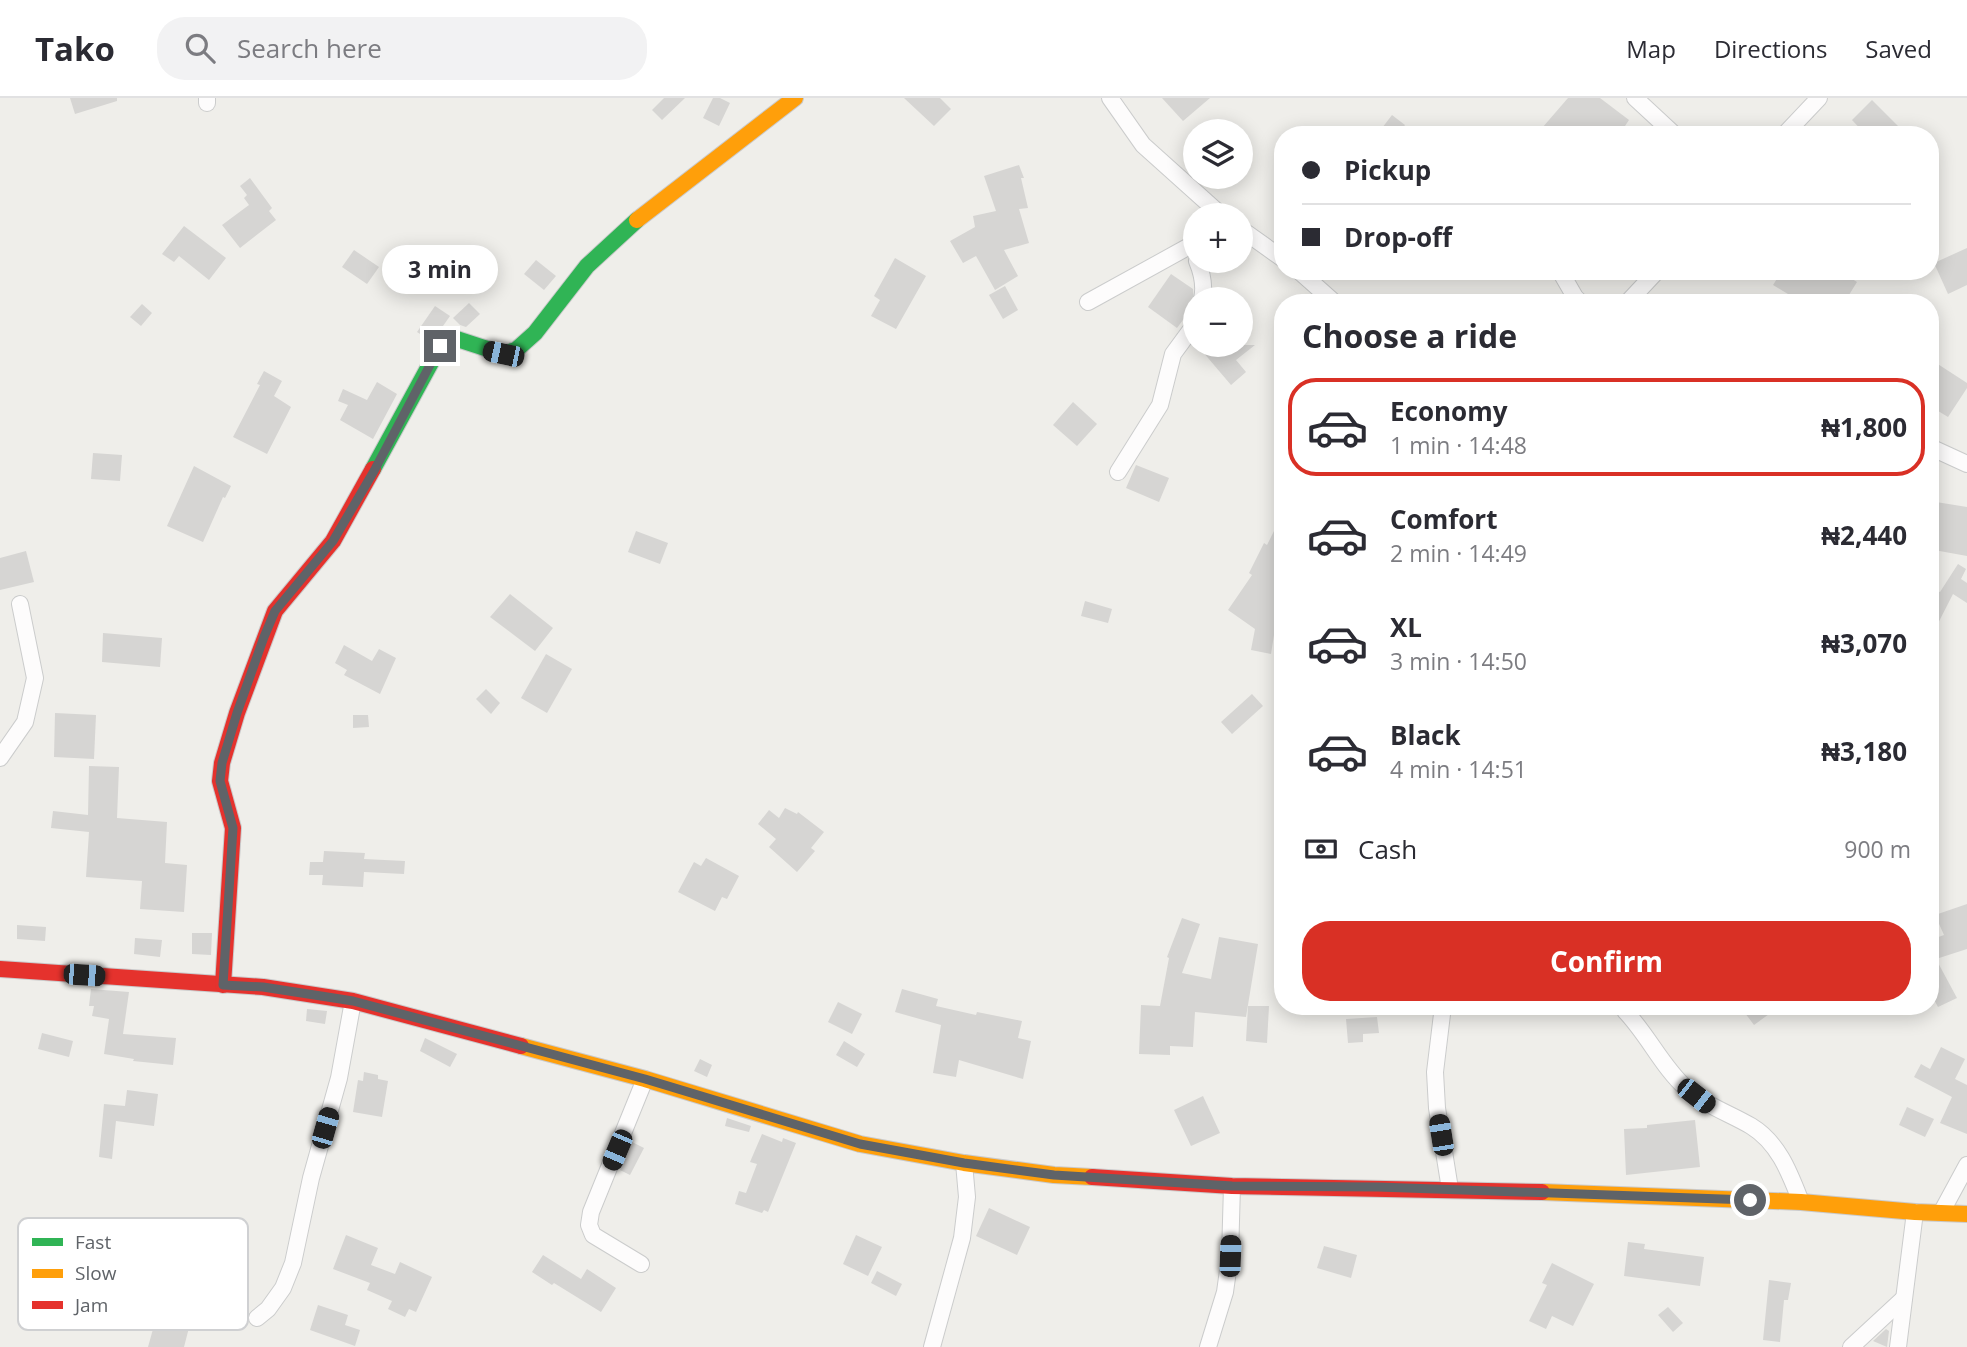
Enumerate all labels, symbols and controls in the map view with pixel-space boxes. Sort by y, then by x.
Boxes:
search box [157,17,647,80]
text: Tako [35,26,115,71]
icon: search [181,29,219,67]
text: Search here [237,30,382,66]
text: Map [1626,32,1676,65]
text: Directions [1714,32,1827,65]
text: Saved [1865,32,1932,65]
map controls [1183,119,1253,357]
button: layers [1183,119,1253,189]
text: Pickup [1344,152,1431,188]
button: + [1183,203,1253,273]
text: Drop-off [1344,219,1452,255]
callout: 3 min [382,244,498,294]
text: 3 min [408,253,472,285]
button: − [1183,287,1253,357]
text: Choose a ride [1302,314,1517,357]
route end [424,330,456,362]
car [481,339,526,369]
text: Economy [1390,393,1508,429]
icon: car [1306,396,1369,459]
text: ₦1,800 [1821,409,1907,445]
text: 1 min · 14:48 [1390,429,1527,461]
text: Comfort [1390,501,1497,537]
icon: car [1306,504,1369,567]
text: ₦2,440 [1821,517,1907,553]
text: 2 min · 14:49 [1390,537,1527,569]
text: XL [1390,609,1422,645]
icon: car [1306,612,1369,675]
text: ₦3,070 [1821,625,1907,661]
text: 3 min · 14:50 [1390,645,1527,677]
text: Black [1390,717,1461,753]
icon: car [1306,720,1369,783]
text: ₦3,180 [1821,733,1907,769]
text: 4 min · 14:51 [1390,753,1527,785]
icon: cash [1302,830,1340,868]
text: Cash [1358,831,1417,867]
text: 900 m [1844,833,1911,865]
button: Confirm [1302,921,1911,1001]
car [63,963,106,987]
car [1673,1075,1720,1117]
car [310,1105,341,1151]
car [1428,1113,1455,1157]
car [600,1127,635,1173]
route start [1734,1184,1766,1216]
legend [18,1218,248,1330]
text: Fast [75,1229,111,1255]
car [1219,1235,1242,1277]
text: Slow [75,1260,117,1286]
text: Jam [73,1292,108,1318]

